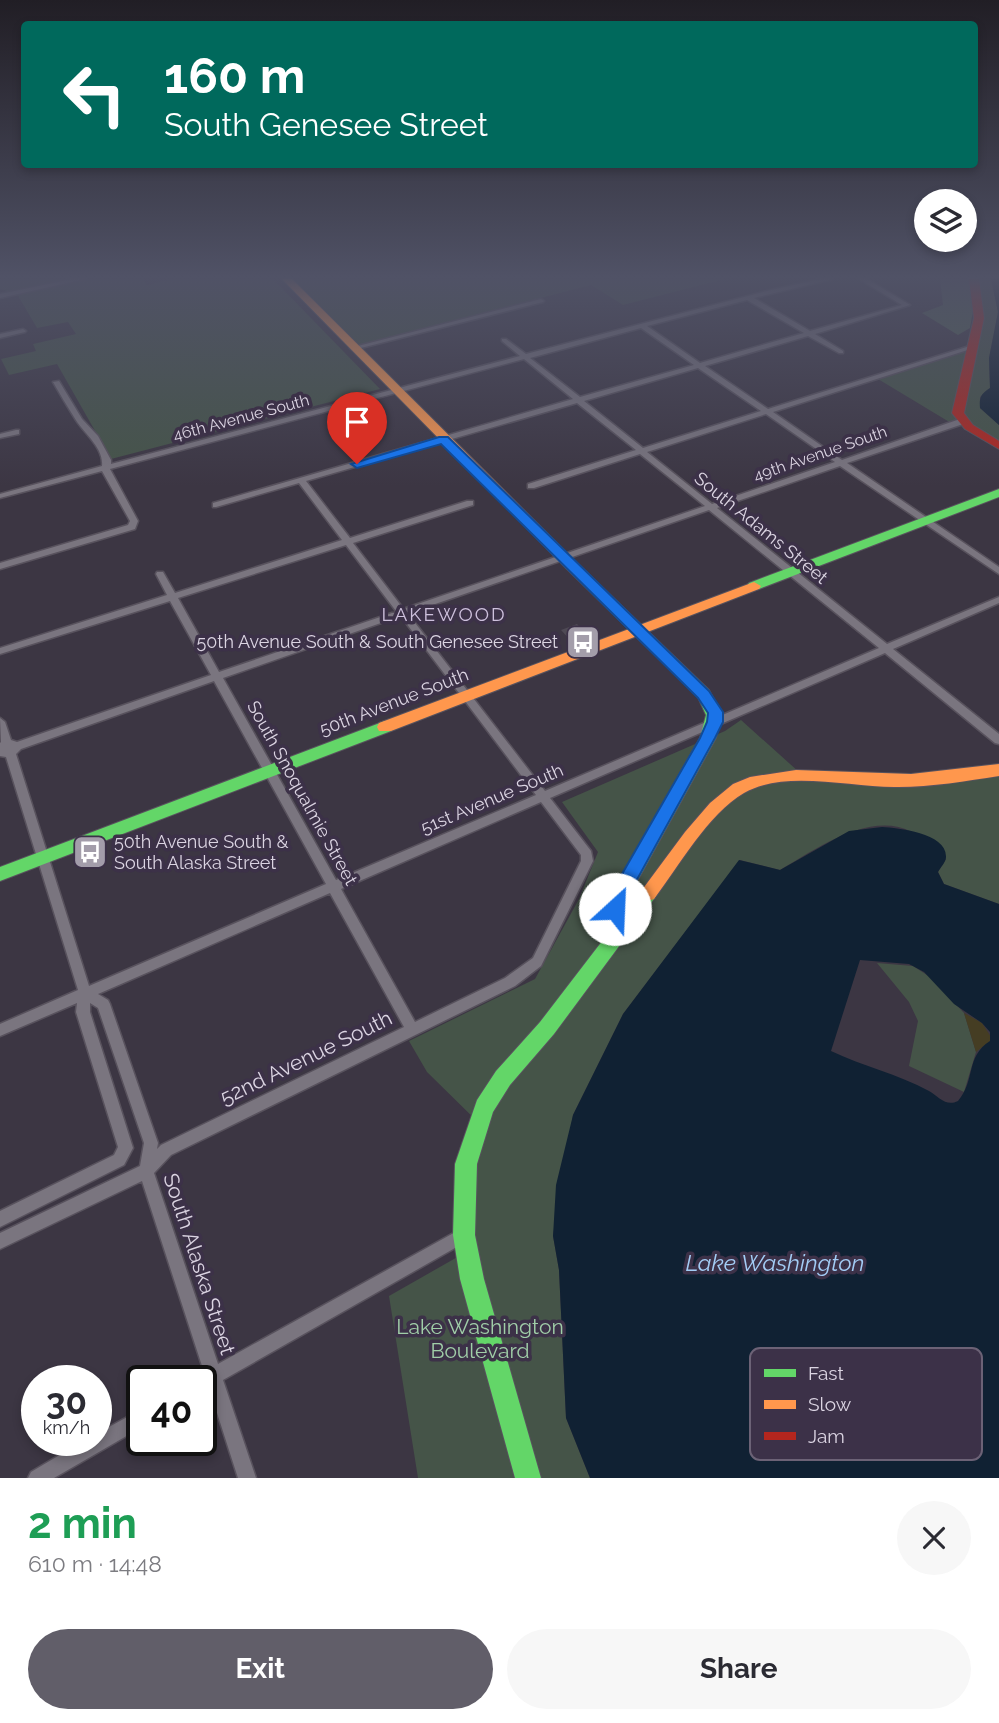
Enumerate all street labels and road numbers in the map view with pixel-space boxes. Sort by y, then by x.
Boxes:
street label: 46th Avenue South [171,390,311,445]
street label: 49th Avenue South [751,422,889,485]
street label: South Adams Street [690,467,832,588]
street label: 50th Avenue South [316,663,471,740]
street label: South Snoqualmie Street [243,697,362,889]
street label: 51st Avenue South [417,759,566,838]
street label: 52nd Avenue South [216,1005,396,1110]
street label: South Alaska Street [158,1170,241,1358]

